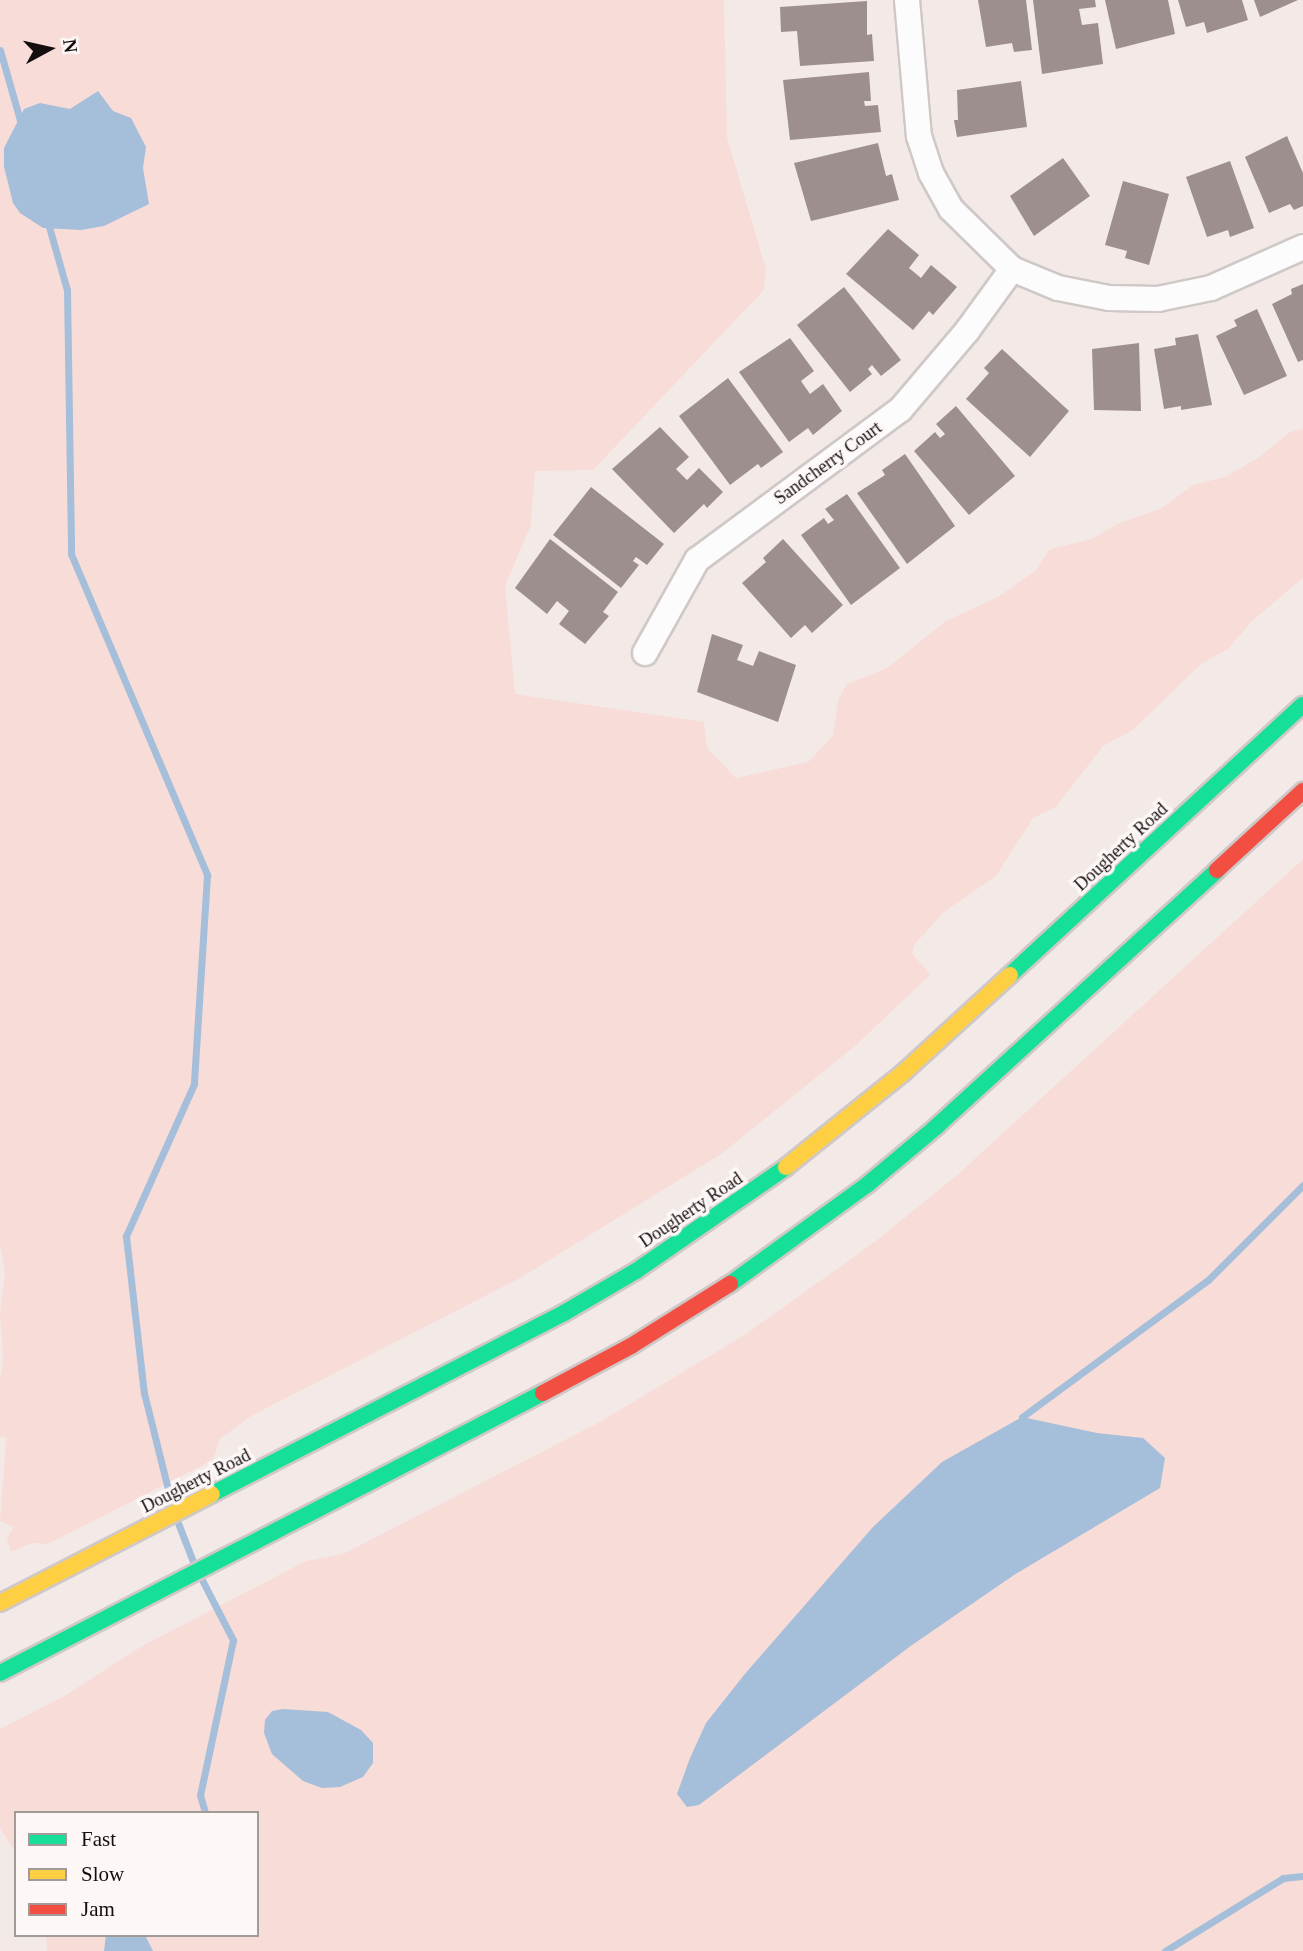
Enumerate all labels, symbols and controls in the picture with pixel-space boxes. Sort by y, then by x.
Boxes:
north arrow [14,14,84,84]
text: N [59,38,82,54]
street label: Sandcherry Court [770,417,886,509]
street label: Dougherty Road [1070,798,1172,896]
street label: Dougherty Road [635,1168,747,1252]
street label: Dougherty Road [138,1444,254,1518]
legend [14,1811,259,1937]
text: Fast [81,1827,116,1851]
text: Slow [81,1862,124,1886]
text: Jam [81,1897,115,1921]

